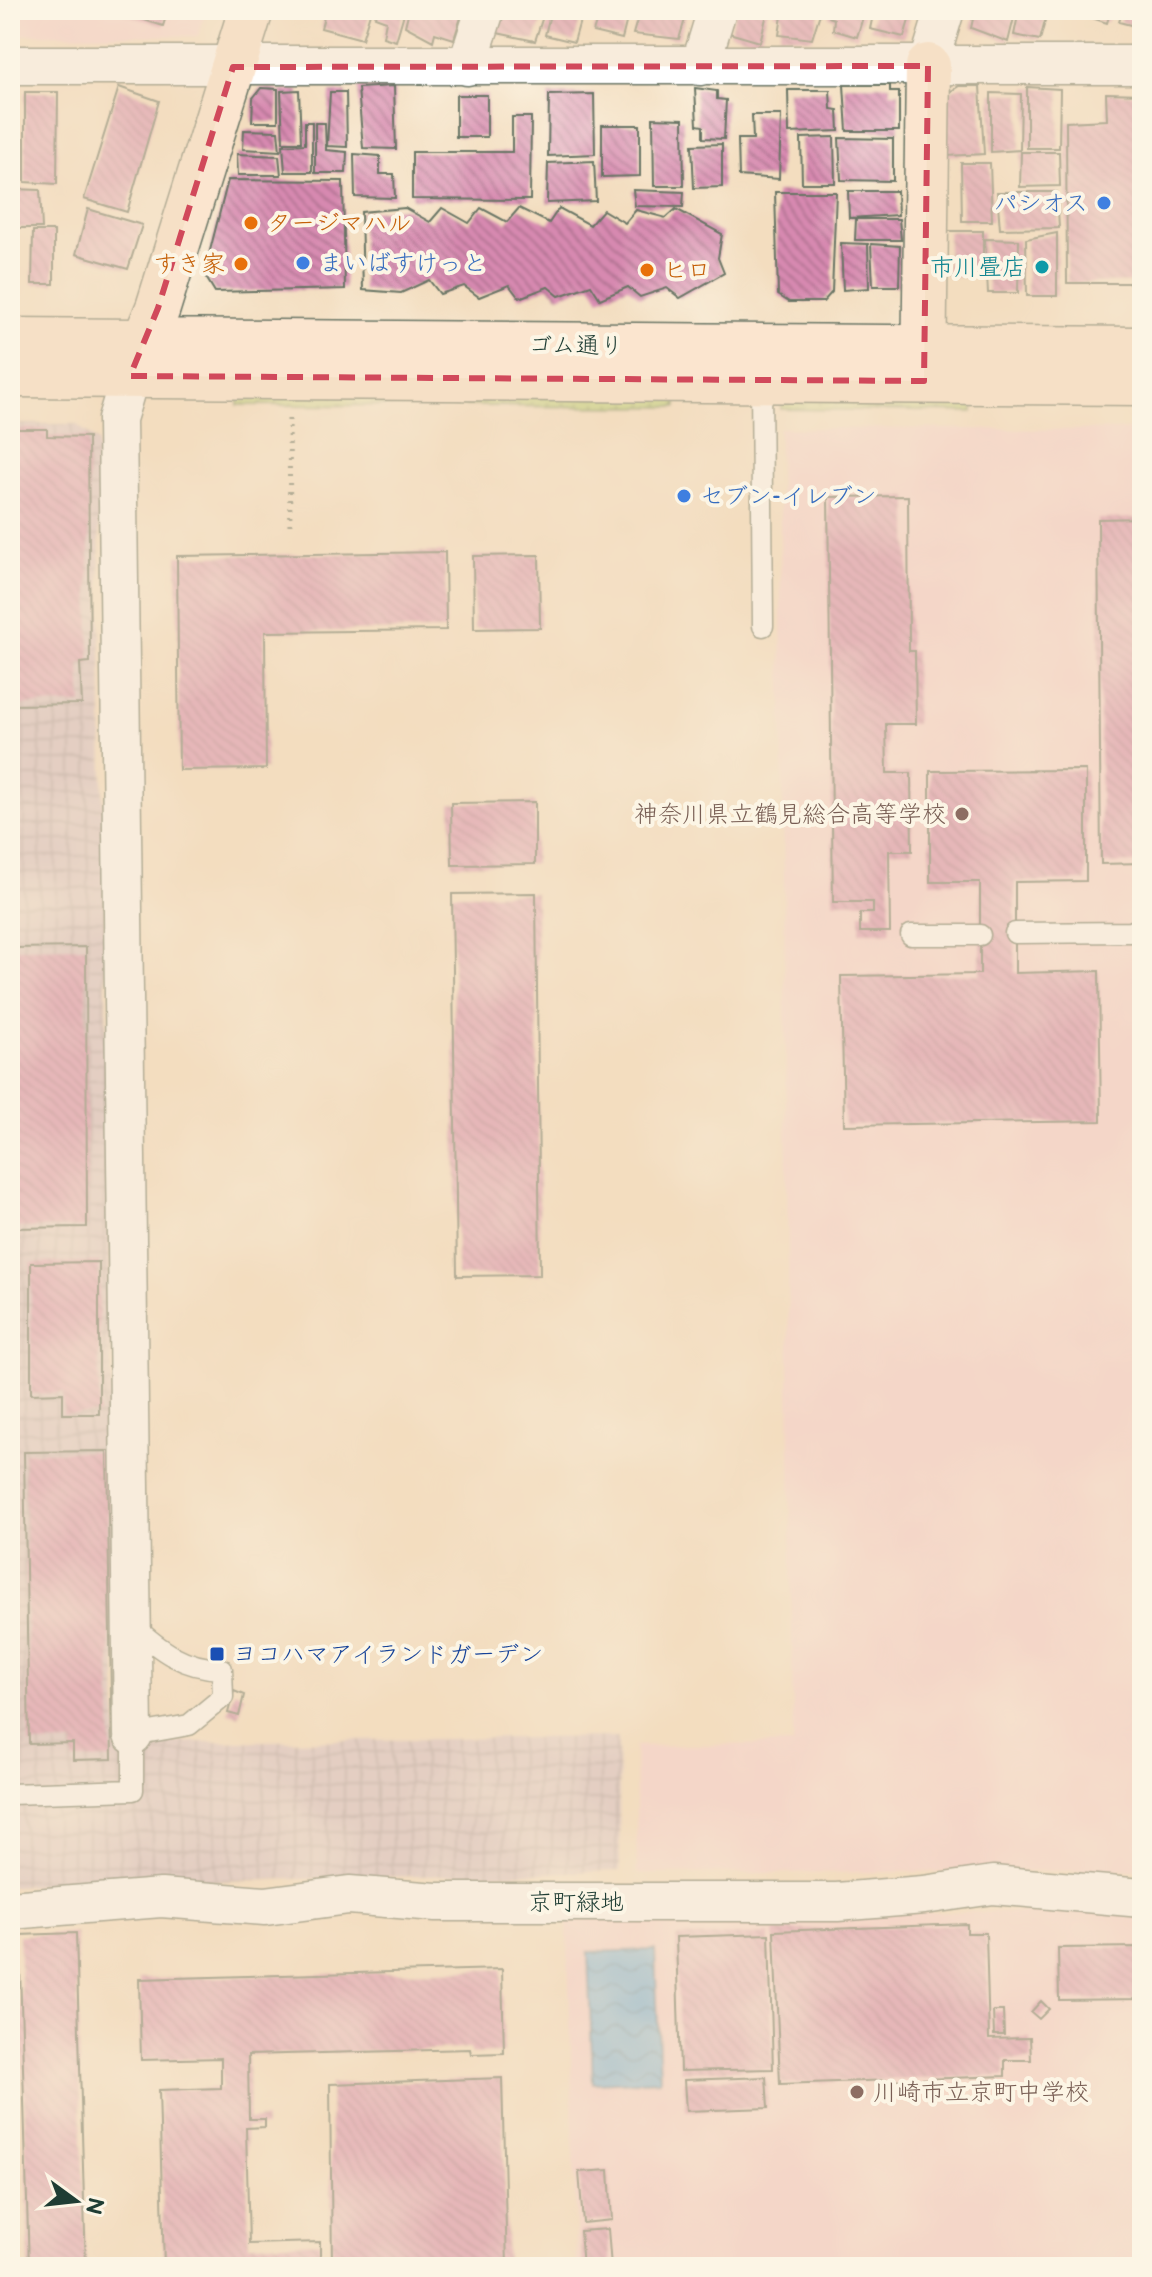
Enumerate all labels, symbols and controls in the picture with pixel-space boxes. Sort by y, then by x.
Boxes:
place label: パシオス [993,189,1088,218]
marker: パシオス [1095,194,1113,212]
place label: タージマハル [267,209,411,238]
marker: タージマハル [242,214,260,232]
place label: まいばすけっと [319,249,487,278]
place label: すき家 [153,250,225,279]
place label: 市川畳店 [930,253,1026,282]
marker: まいばすけっと [294,254,312,272]
marker: すき家 [232,255,250,273]
place label: ヒロ [663,256,711,285]
marker: 市川畳店 [1033,258,1051,276]
marker: ヒロ [638,261,656,279]
street label: ゴム通り [528,330,624,361]
place label: セブン-イレブン [700,482,877,511]
marker: セブン-イレブン [675,487,693,505]
place label: 神奈川県立鶴見総合高等学校 [634,800,946,829]
marker: 神奈川県立鶴見総合高等学校 [953,805,971,823]
place label: ヨコハマアイランドガーデン [233,1640,544,1669]
marker: ヨコハマアイランドガーデン [208,1645,226,1663]
street label: 京町緑地 [528,1888,624,1917]
place label: 川崎市立京町中学校 [873,2078,1089,2107]
marker: 川崎市立京町中学校 [848,2083,866,2101]
north arrow [36,2161,116,2241]
text: N [79,2194,109,2217]

